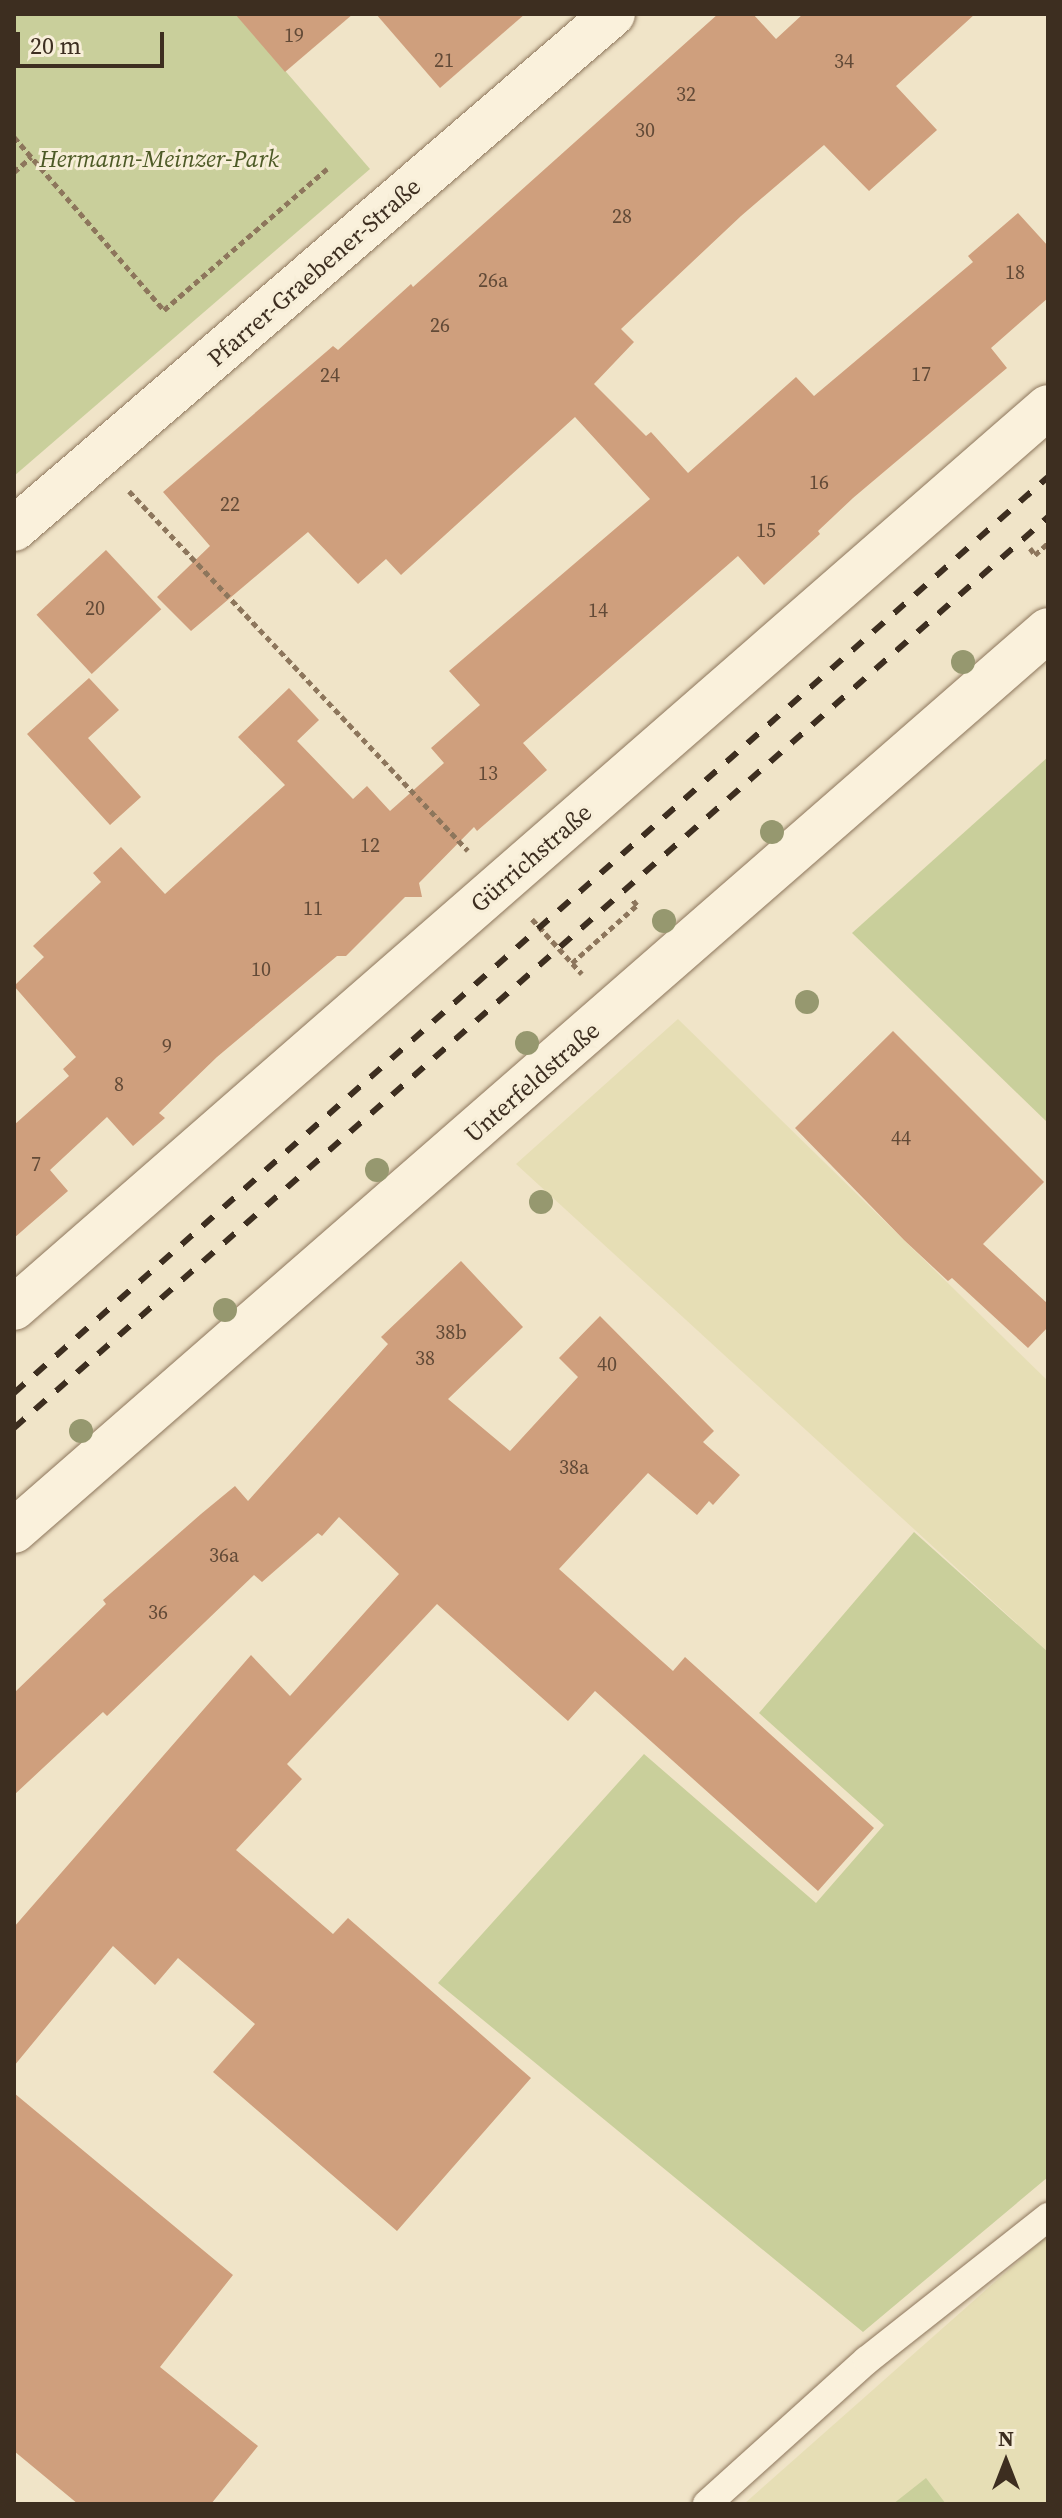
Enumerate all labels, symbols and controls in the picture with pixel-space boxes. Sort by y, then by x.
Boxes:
scale bar [20,16,168,66]
house number: 19 [284,23,304,47]
text: 20 m [30,29,81,62]
house number: 21 [434,48,454,72]
house number: 34 [834,49,854,73]
house number: 32 [676,82,696,106]
house number: 30 [635,118,655,142]
park label: Hermann-Meinzer-Park [39,145,279,173]
street label: Pfarrer-Graebener-Straße [202,172,426,372]
house number: 28 [612,204,632,228]
house number: 18 [1005,260,1025,284]
house number: 26a [478,268,508,292]
house number: 26 [430,313,450,337]
house number: 17 [911,362,931,386]
house number: 24 [320,363,340,387]
house number: 16 [809,470,829,494]
house number: 22 [220,492,240,516]
house number: 15 [756,518,776,542]
house number: 20 [85,596,105,620]
house number: 14 [588,598,608,622]
house number: 13 [478,761,498,785]
street label: Gürrichstraße [465,798,597,918]
house number: 12 [360,833,380,857]
house number: 11 [303,896,323,920]
house number: 10 [251,957,271,981]
street label: Unterfeldstraße [459,1016,605,1148]
house number: 9 [162,1034,172,1058]
house number: 8 [114,1072,124,1096]
house number: 44 [891,1126,911,1150]
house number: 7 [31,1152,41,1176]
house number: 38b [435,1320,467,1344]
house number: 38 [415,1346,435,1370]
house number: 40 [597,1352,617,1376]
house number: 38a [559,1455,589,1479]
house number: 36a [209,1543,239,1567]
house number: 36 [148,1600,168,1624]
north arrow [966,2422,1046,2502]
text: N [998,2423,1014,2453]

